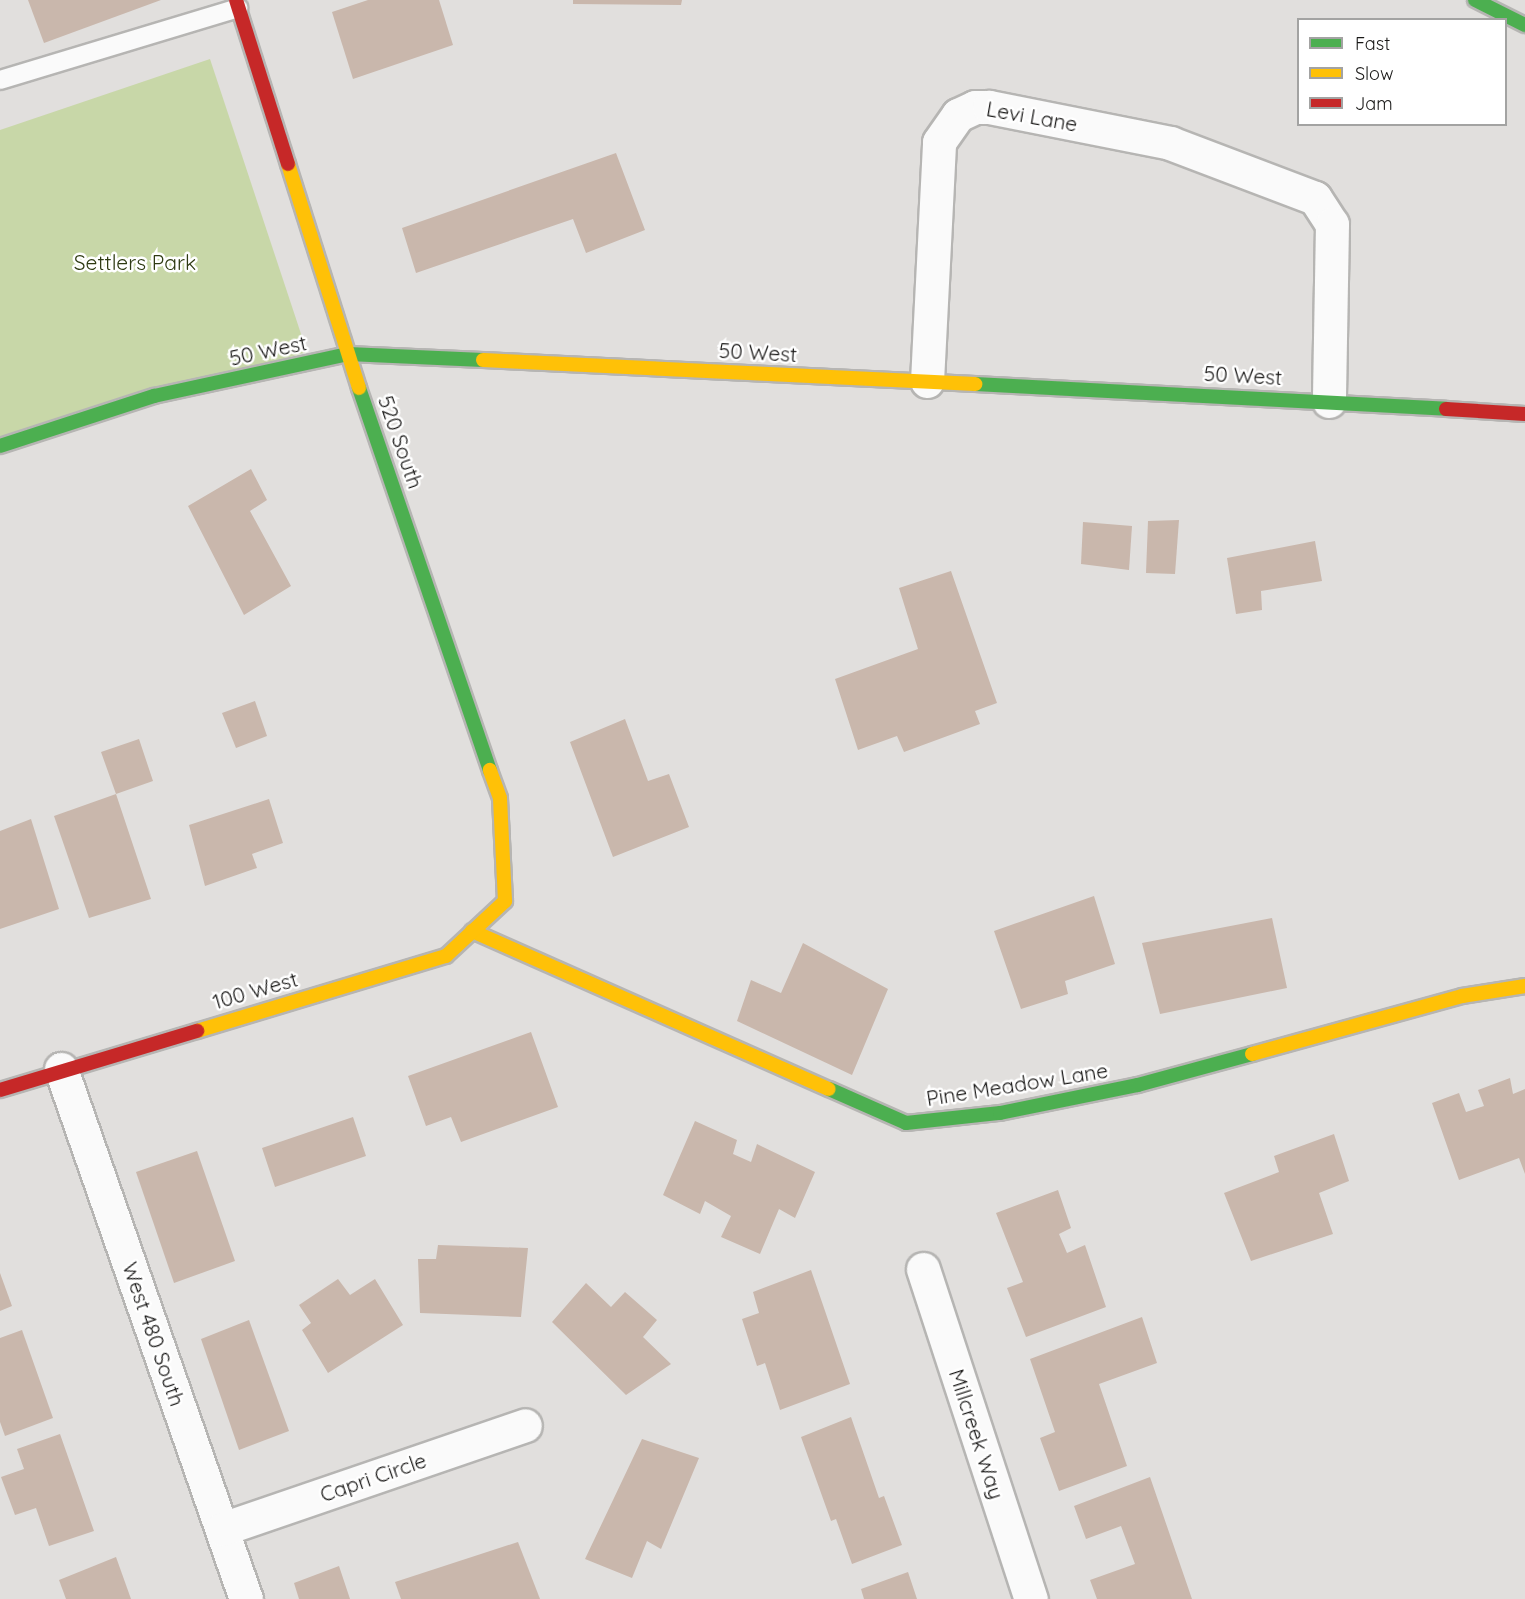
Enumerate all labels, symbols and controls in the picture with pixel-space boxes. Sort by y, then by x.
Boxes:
legend [1297,18,1507,126]
text: Fast [1355,32,1390,55]
text: Slow [1355,62,1393,85]
text: Jam [1355,92,1393,115]
street label: Levi Lane [984,96,1080,136]
park label: Settlers Park [74,249,196,275]
street label: 50 West [227,330,309,370]
street label: 50 West [718,337,798,367]
street label: 50 West [1203,360,1283,390]
street label: 520 South [373,392,429,492]
street label: 100 West [210,966,300,1014]
street label: Pine Meadow Lane [924,1057,1110,1111]
street label: West 480 South [118,1259,190,1409]
street label: Millcreek Way [944,1366,1010,1502]
street label: Capri Circle [317,1447,429,1507]

